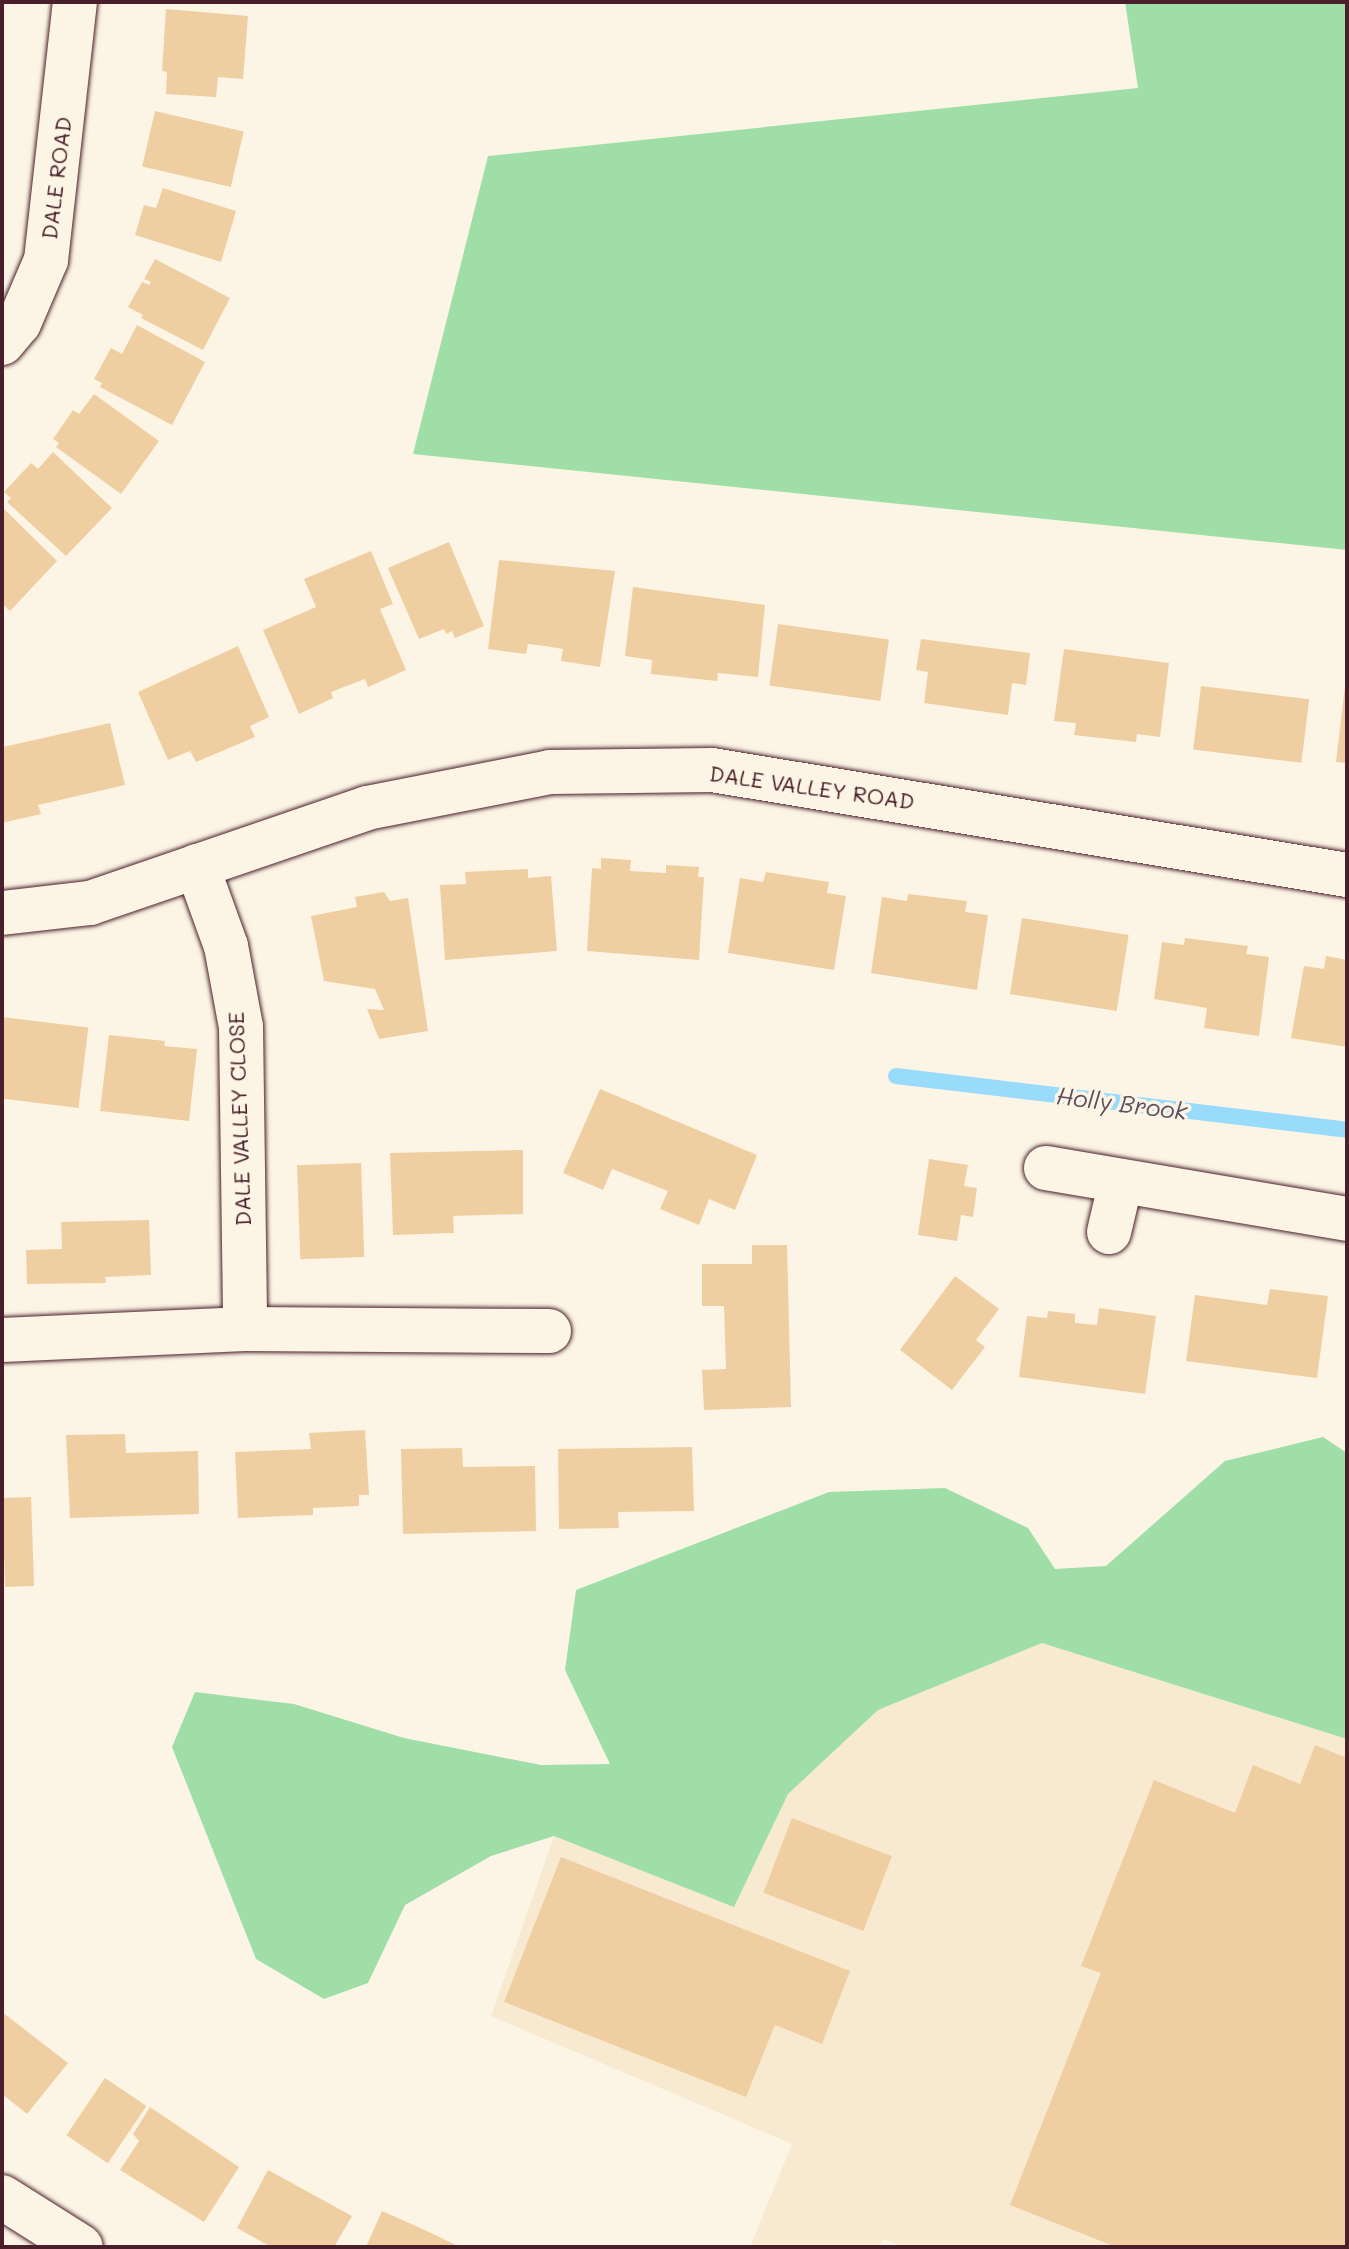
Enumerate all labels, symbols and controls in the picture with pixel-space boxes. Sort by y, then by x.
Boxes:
street label: DALE ROAD [35,115,77,241]
street label: DALE VALLEY ROAD [708,760,916,814]
street label: DALE VALLEY CLOSE [222,1011,256,1227]
water label: Holly Brook [1055,1081,1189,1125]

